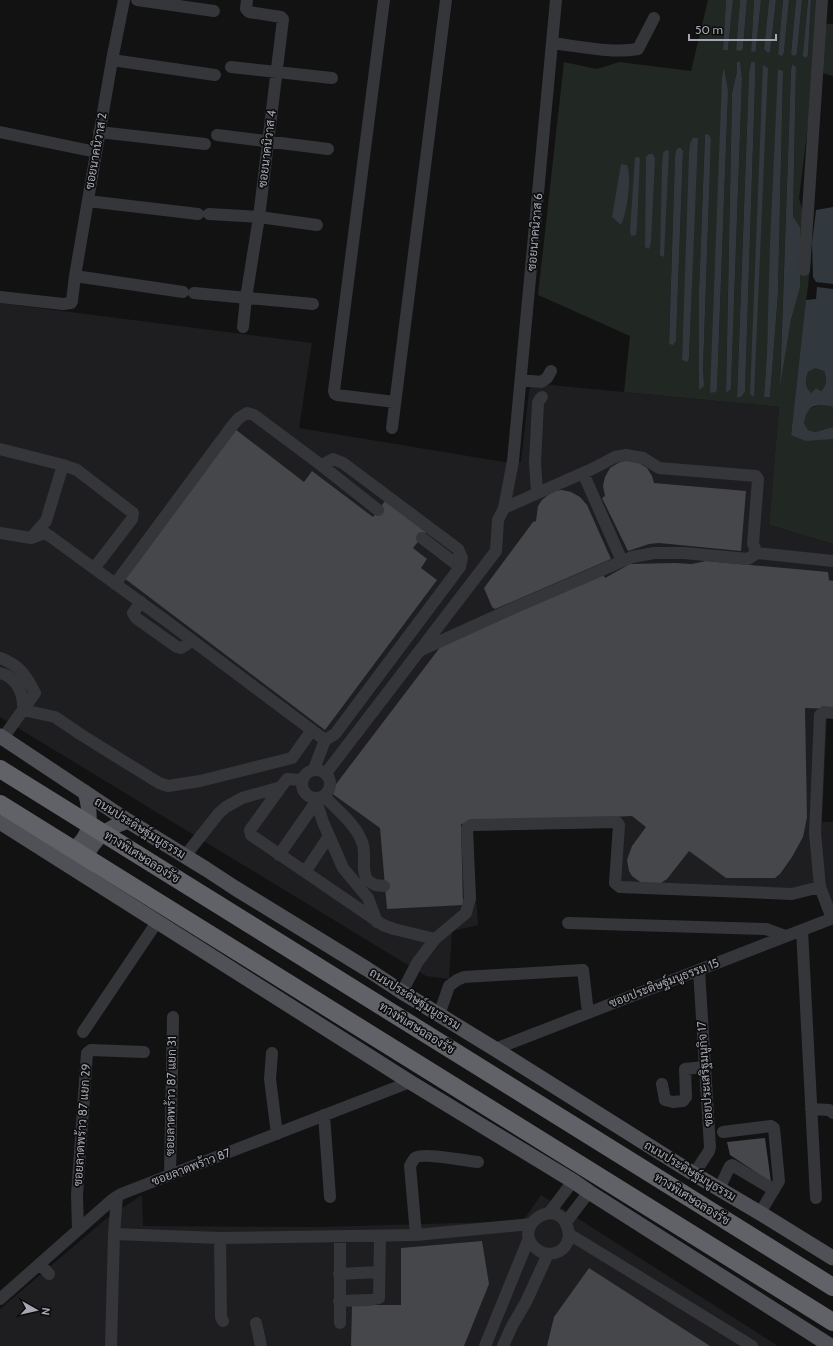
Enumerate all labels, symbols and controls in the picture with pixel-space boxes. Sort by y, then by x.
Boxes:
scale bar [689,16,776,42]
text: 50 m [695,22,723,37]
street label: ซอยนาคนิวาส 4 [254,109,279,189]
street label: ซอยนาคนิวาส 2 [81,111,110,190]
street label: ซอยนาคนิวาส 6 [524,192,545,272]
street label: ถนนประดิษฐ์มนูธรรม [91,794,189,862]
street label: ทางพิเศษฉลองรัช [102,827,183,886]
street label: ซอยประดิษฐ์มนูธรรม 15 [607,955,721,1011]
street label: ถนนประดิษฐ์มนูธรรม [366,965,464,1033]
street label: ทางพิเศษฉลองรัช [377,998,458,1057]
street label: ซอยประเสริฐมนูกิจ 17 [693,1021,717,1127]
street label: ซอยลาดพร้าว 87 แยก 31 [162,1036,179,1156]
street label: ซอยลาดพร้าว 87 แยก 29 [70,1063,93,1187]
street label: ถนนประดิษฐ์มนูธรรม [641,1137,739,1205]
street label: ซอยลาดพร้าว 87 [149,1145,233,1189]
street label: ทางพิเศษฉลองรัช [652,1169,733,1228]
north arrow [16,1290,56,1330]
text: N [38,1307,53,1316]

